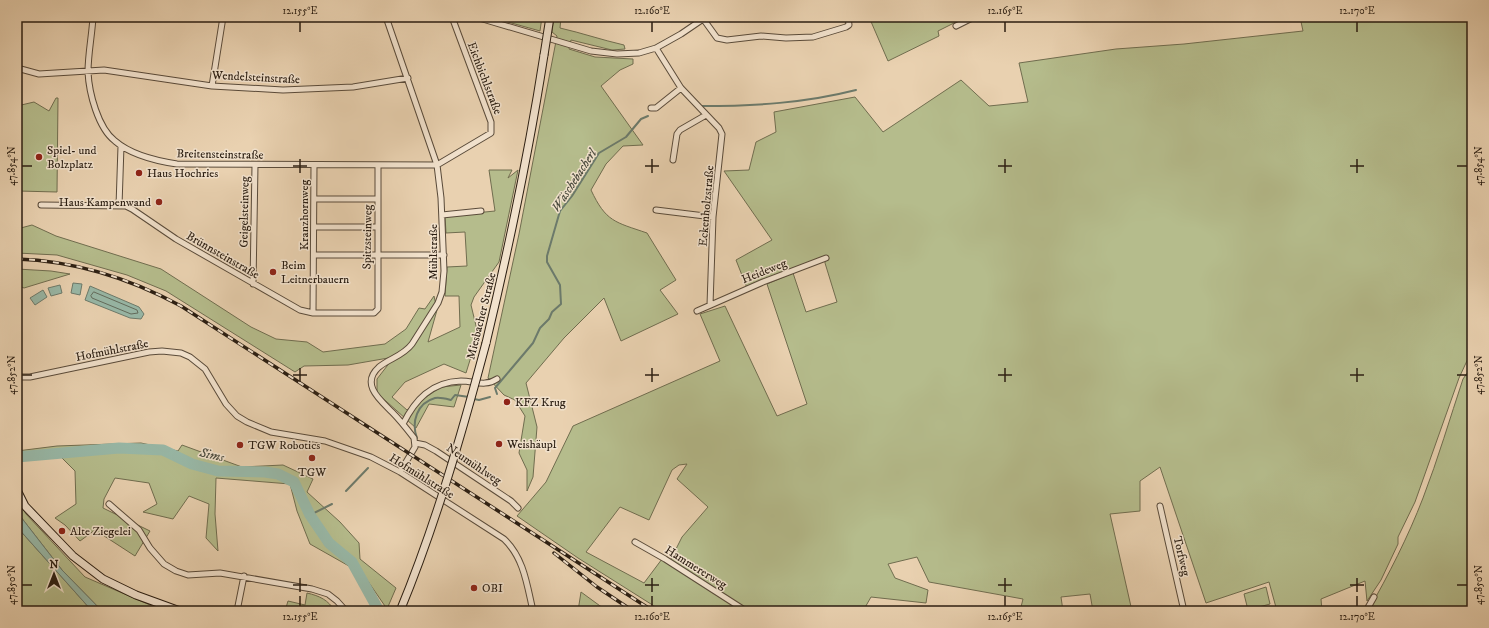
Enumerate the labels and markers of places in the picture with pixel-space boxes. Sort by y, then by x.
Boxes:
place label: Spiel- und Bolzplatz [47,143,96,172]
marker: Spiel- und Bolzplatz [34,152,44,162]
place label: Haus Hochries [147,166,218,181]
marker: Haus Hochries [134,168,144,178]
place label: Haus Kampenwand [59,195,151,210]
marker: Haus Kampenwand [154,197,164,207]
place label: Beim Leitnerbauern [281,258,350,287]
marker: Beim Leitnerbauern [268,267,278,277]
place label: KFZ Krug [515,395,566,410]
marker: KFZ Krug [502,397,512,407]
place label: Weishäupl [506,437,557,452]
place label: TGW Robotics [248,438,320,453]
marker: Weishäupl [494,439,504,449]
marker: TGW Robotics [235,440,245,450]
marker: TGW [307,453,317,463]
place label: TGW [298,465,327,480]
place label: Alte Ziegelei [70,524,131,539]
marker: Alte Ziegelei [57,526,67,536]
place label: OBI [482,581,503,596]
marker: OBI [469,583,479,593]

